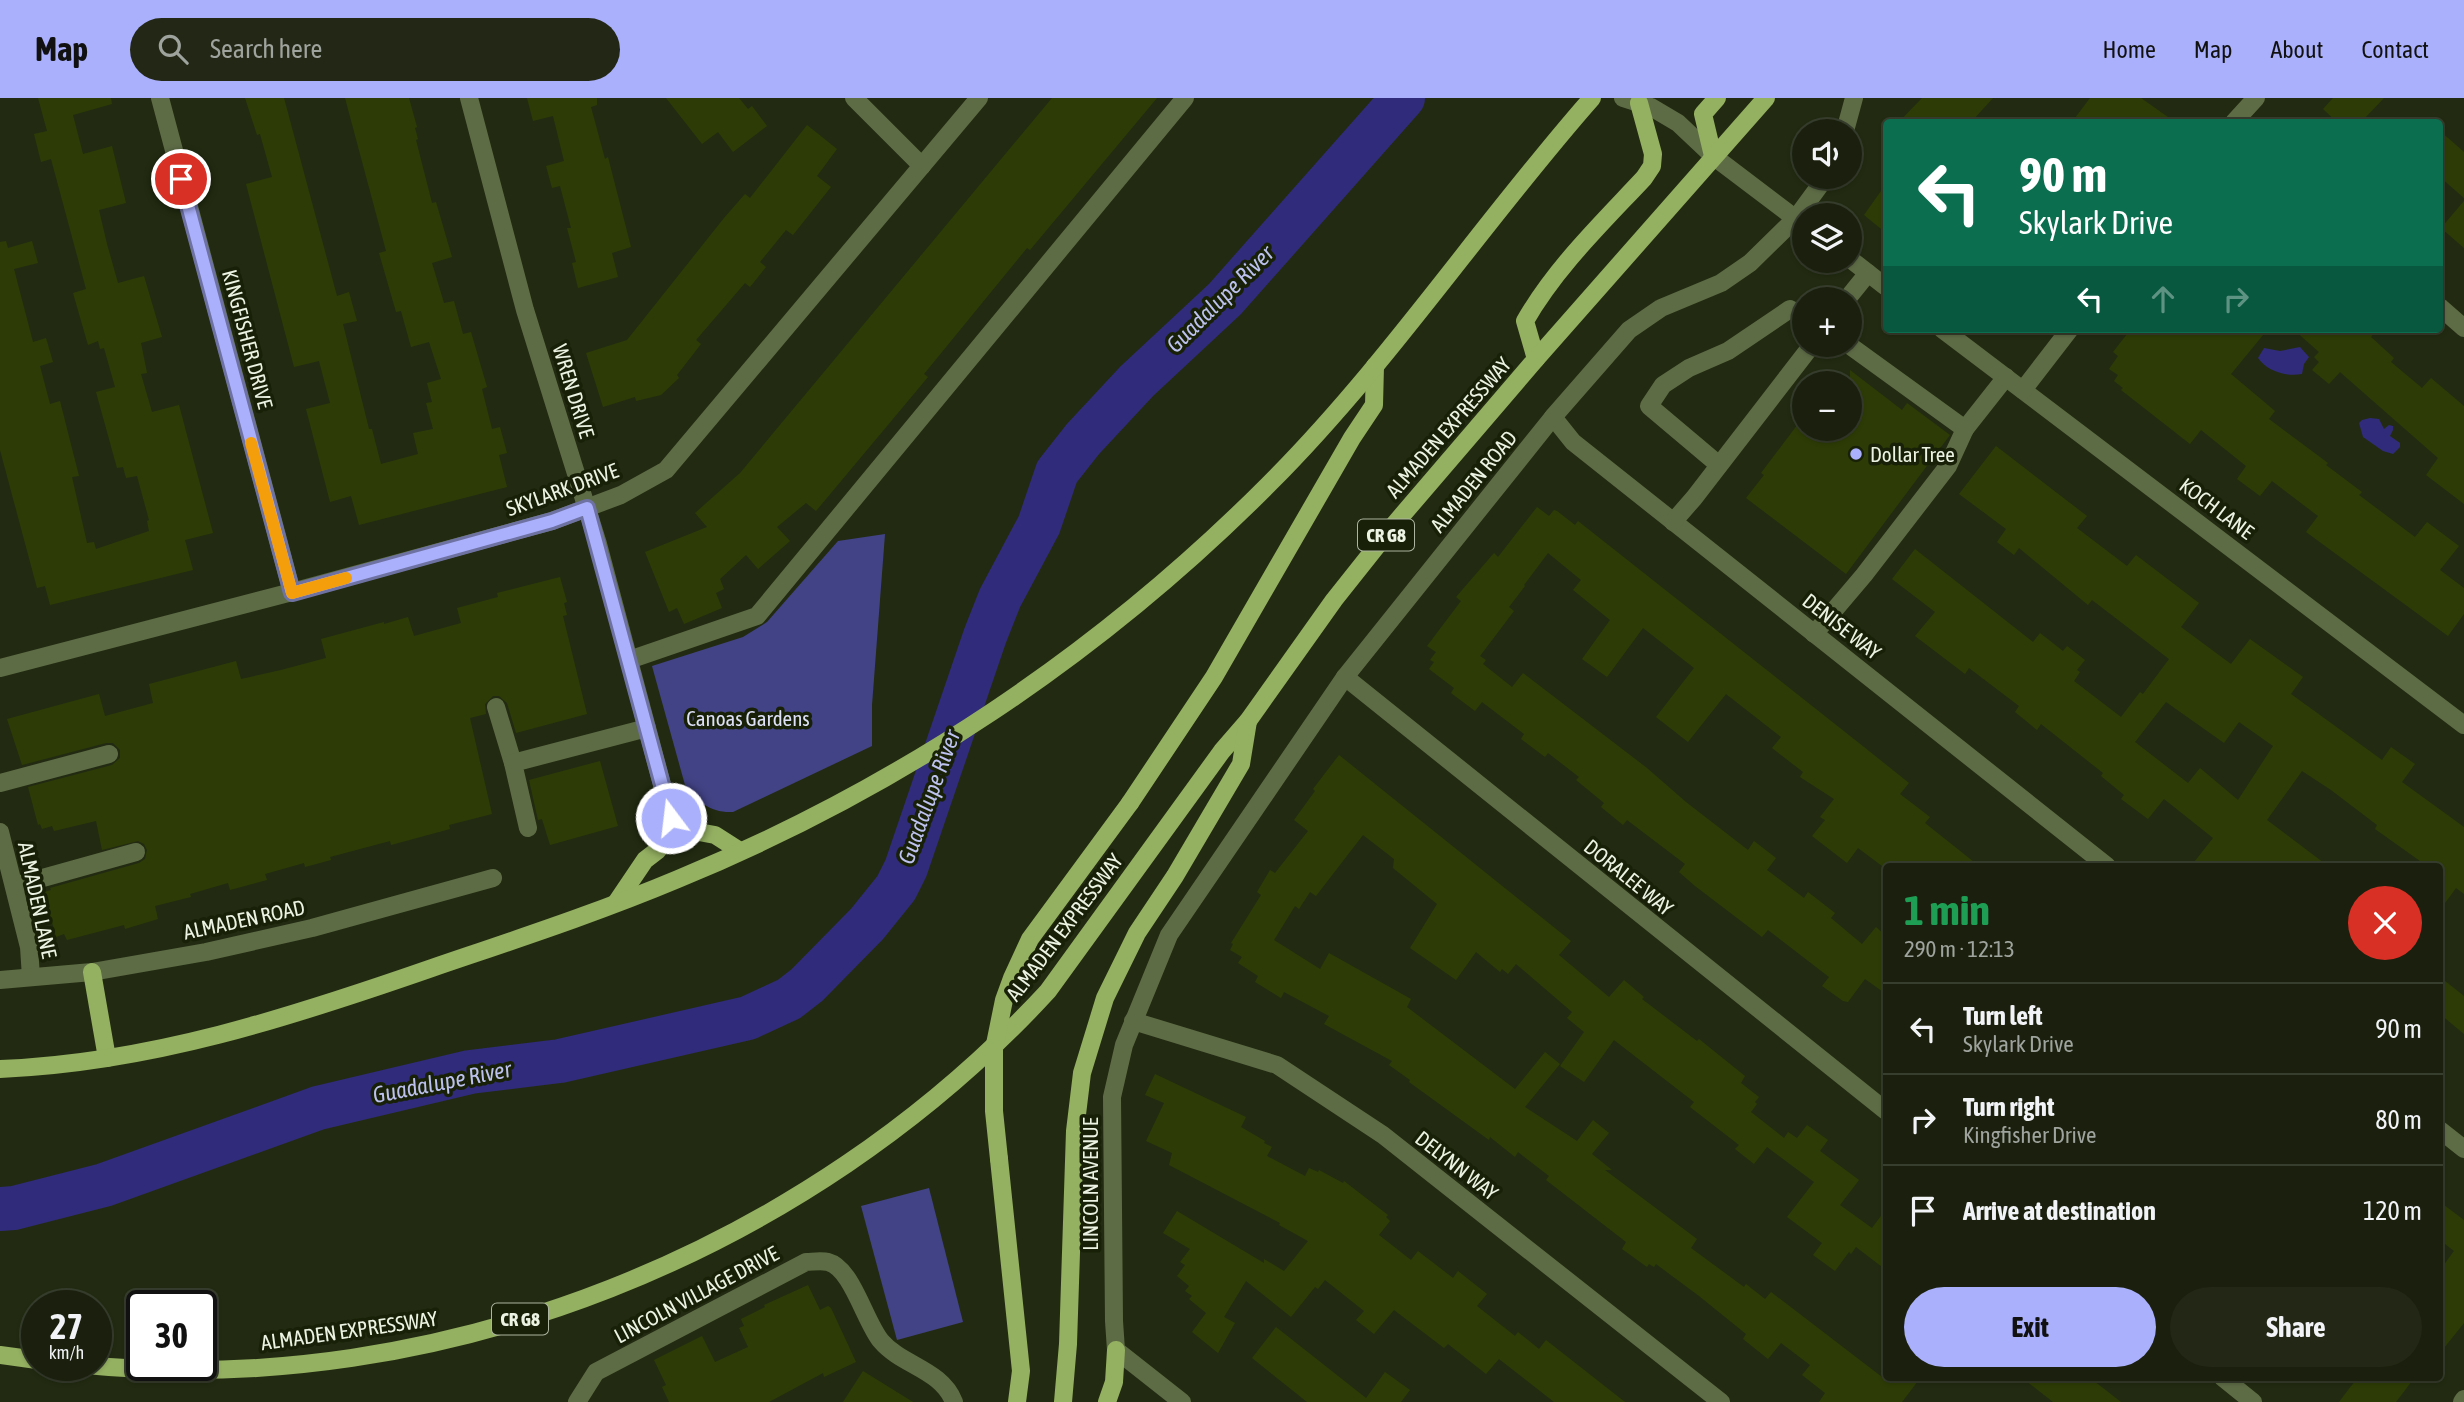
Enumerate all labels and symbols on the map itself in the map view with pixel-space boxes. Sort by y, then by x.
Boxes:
pin [151,149,211,209]
water label: Guadalupe River [1161,239,1280,358]
street label: KINGFISHER DRIVE [218,267,278,411]
street label: WREN DRIVE [548,341,600,441]
street label: ALMADEN EXPRESSWAY [1381,352,1516,502]
street label: ALMADEN ROAD [1425,426,1521,536]
place label: Dollar Tree [1870,442,1955,466]
marker: Dollar Tree [1848,446,1864,462]
street label: SKYLARK DRIVE [503,458,621,520]
street label: KOCH LANE [2175,472,2259,544]
road number: CR G8 [1358,520,1414,550]
street label: DENISE WAY [1798,588,1886,664]
park label: Canoas Gardens [686,706,810,730]
water label: Guadalupe River [893,725,966,867]
position arrow [634,781,708,855]
street label: DORALEE WAY [1580,834,1679,920]
street label: ALMADEN LANE [14,840,62,960]
street label: ALMADEN EXPRESSWAY [1001,848,1128,1005]
street label: ALMADEN ROAD [181,894,307,944]
water label: Guadalupe River [371,1056,515,1108]
street label: LINCOLN AVENUE [1078,1117,1102,1251]
street label: DELYNN WAY [1411,1125,1503,1205]
street label: LINCOLN VILLAGE DRIVE [610,1241,782,1347]
speed limit sign: 30 [126,1290,217,1381]
road number: CR G8 [492,1303,548,1334]
street label: ALMADEN EXPRESSWAY [259,1306,439,1354]

